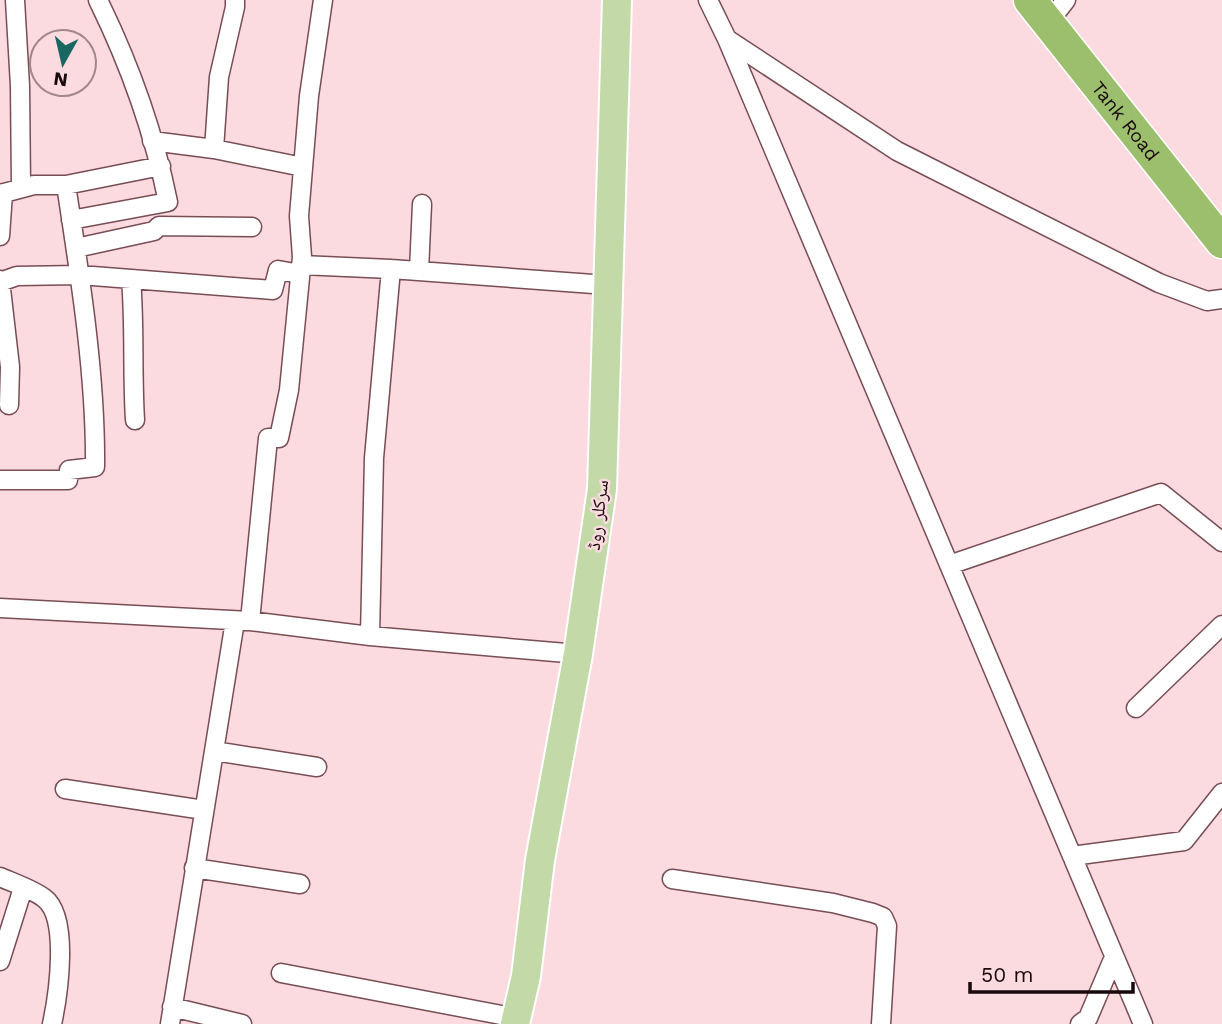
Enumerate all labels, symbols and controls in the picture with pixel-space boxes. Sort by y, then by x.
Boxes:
north arrow [28,28,98,98]
text: N [52,67,69,92]
street label: Tank Road [1087,76,1164,165]
street label: سرکلر روڈ [582,478,613,552]
scale bar [970,950,1133,994]
text: 50 m [981,962,1033,987]

